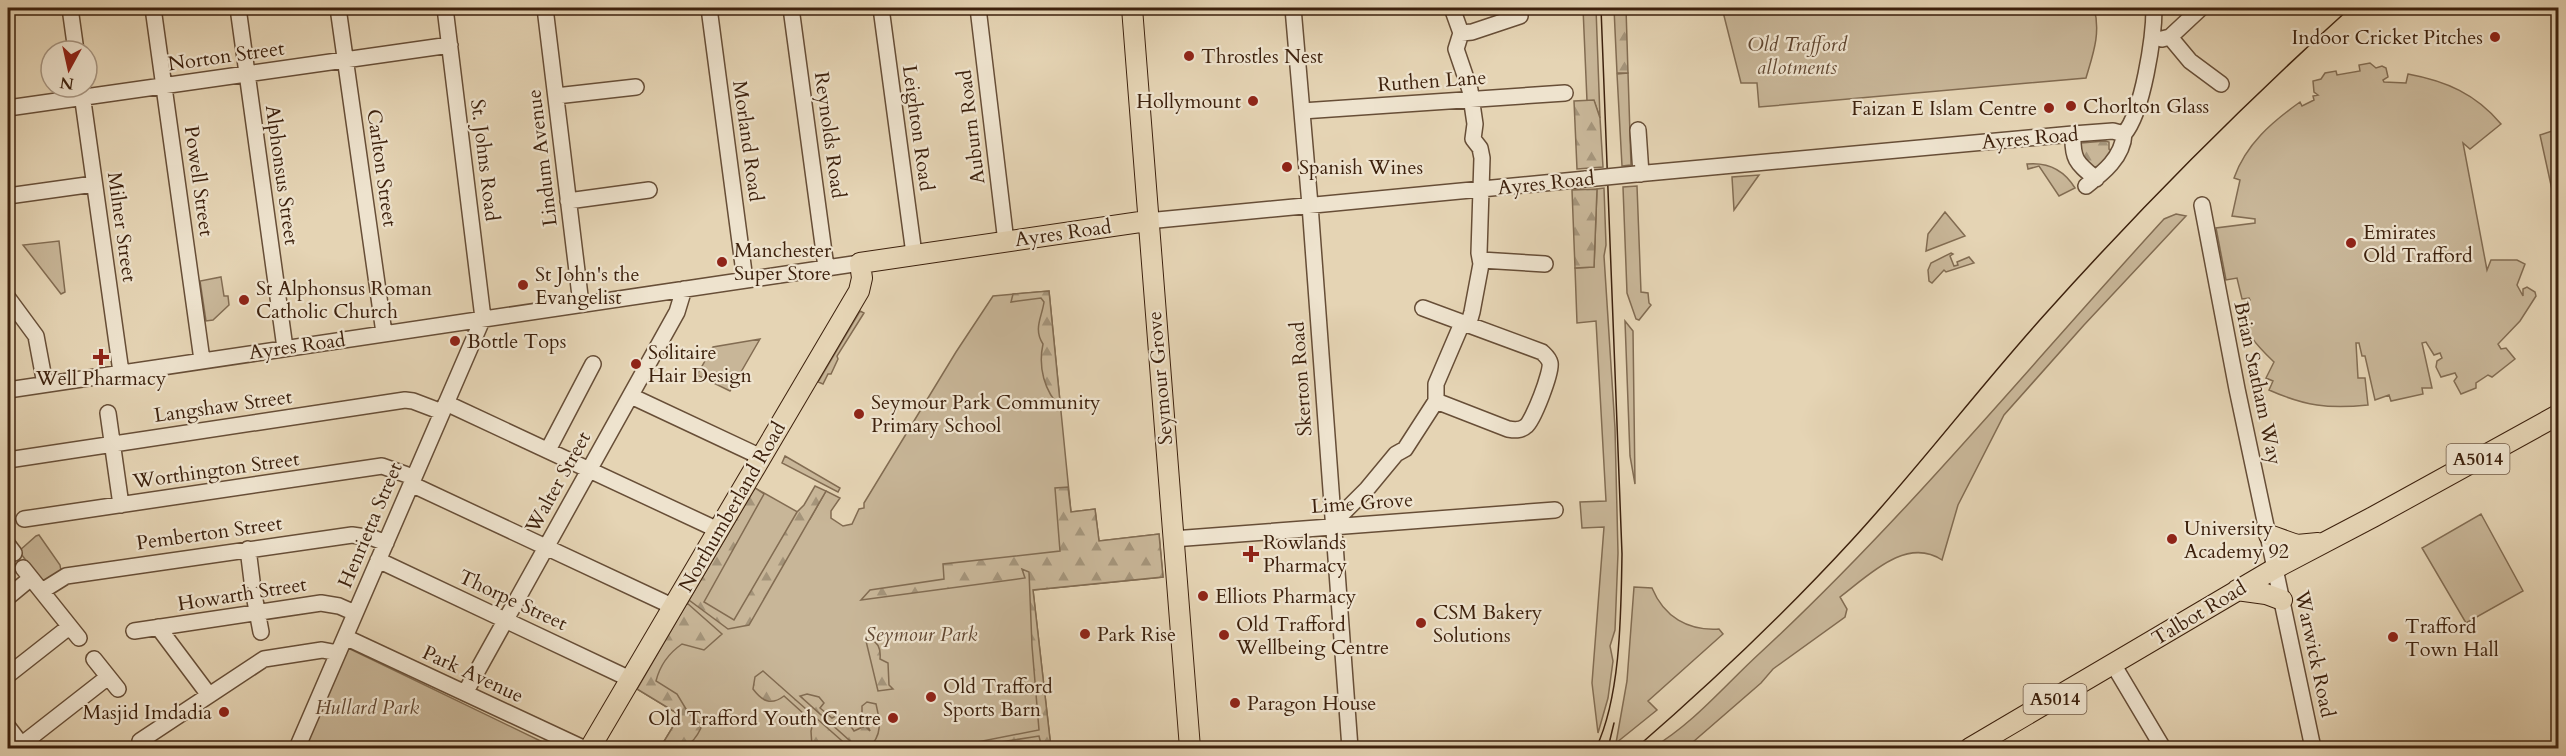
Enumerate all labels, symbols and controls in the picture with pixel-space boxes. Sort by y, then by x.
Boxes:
place label: Indoor Cricket Pitches [2291,24,2483,51]
marker: Indoor Cricket Pitches [2488,30,2502,44]
park label: Old Trafford allotments [1747,31,1848,81]
street label: Norton Street [166,34,287,78]
north arrow [39,39,99,99]
place label: Throstles Nest [1201,43,1324,70]
marker: Throstles Nest [1182,49,1196,63]
street label: Leighton Road [896,63,940,193]
street label: Ruthen Lane [1377,64,1487,98]
street label: Auburn Road [951,68,991,186]
street label: Reynolds Road [808,70,852,200]
text: N [59,71,75,95]
street label: Morland Road [726,79,770,204]
street label: Lindum Avenue [520,88,564,228]
place label: Hollymount [1136,88,1242,115]
place label: Chorlton Glass [2083,93,2209,120]
marker: Hollymount [1246,94,1260,108]
place label: Faizan E Islam Centre [1851,95,2037,122]
street label: St. Johns Road [464,97,506,223]
marker: Chorlton Glass [2064,99,2078,113]
marker: Faizan E Islam Centre [2042,101,2056,115]
street label: Alphonsus Street [259,103,305,247]
street label: Carlton Street [360,108,404,229]
street label: Ayres Road [1980,120,2080,156]
street label: Powell Street [178,124,220,239]
place label: Spanish Wines [1299,154,1423,181]
marker: Spanish Wines [1280,160,1294,174]
street label: Ayres Road [1496,164,1596,202]
street label: Milner Street [101,170,143,284]
street label: Ayres Road [1013,213,1113,253]
place label: Emirates Old Trafford [2363,219,2473,269]
marker: Emirates Old Trafford [2344,236,2358,250]
place label: Manchester Super Store [734,237,832,287]
marker: Manchester Super Store [715,255,729,269]
place label: St John's the Evangelist [535,261,640,311]
place label: St Alphonsus Roman Catholic Church [256,275,433,325]
marker: St John's the Evangelist [516,278,530,292]
marker: St Alphonsus Roman Catholic Church [237,293,251,307]
street label: Brian Statham Way [2227,299,2289,468]
street label: Seymour Grove [1141,310,1179,446]
street label: Skerton Road [1283,320,1318,437]
street label: Ayres Road [247,326,347,366]
place label: Bottle Tops [467,328,566,355]
marker: Bottle Tops [448,334,462,348]
place label: Solitaire Hair Design [648,339,753,389]
marker: Well Pharmacy [94,350,108,364]
marker: Solitaire Hair Design [629,357,643,371]
place label: Well Pharmacy [35,365,167,392]
street label: Langshaw Street [152,383,294,429]
place label: Seymour Park Community Primary School [871,389,1101,439]
marker: Seymour Park Community Primary School [852,407,866,421]
street label: Northumberland Road [672,417,792,597]
street label: Walter Street [519,426,597,538]
road number: A5014 [2446,444,2510,474]
street label: Worthington Street [130,445,302,495]
street label: Henrietta Street [331,457,409,592]
street label: Lime Grove [1310,486,1414,520]
street label: Pemberton Street [134,509,284,557]
place label: University Academy 92 [2184,515,2289,565]
place label: Rowlands Pharmacy [1263,529,1347,579]
marker: University Academy 92 [2165,532,2179,546]
marker: Rowlands Pharmacy [1244,547,1258,561]
street label: Thorpe Street [454,563,572,637]
street label: Howarth Street [176,570,309,618]
street label: Talbot Road [2147,574,2252,652]
place label: Elliots Pharmacy [1215,583,1357,610]
street label: Warwick Road [2288,587,2342,720]
marker: Elliots Pharmacy [1196,589,1210,603]
place label: CSM Bakery Solutions [1433,599,1543,649]
place label: Old Trafford Wellbeing Centre [1235,611,1389,661]
place label: Trafford Town Hall [2405,613,2499,663]
marker: CSM Bakery Solutions [1414,616,1428,630]
park label: Seymour Park [865,621,977,648]
place label: Park Rise [1097,621,1176,648]
marker: Park Rise [1078,627,1092,641]
marker: Old Trafford Wellbeing Centre [1217,628,1231,642]
marker: Trafford Town Hall [2386,630,2400,644]
street label: Park Avenue [418,639,528,709]
place label: Old Trafford Sports Barn [943,673,1053,723]
road number: A5014 [2024,684,2086,714]
marker: Old Trafford Sports Barn [924,690,938,704]
place label: Paragon House [1247,690,1376,717]
park label: Hullard Park [315,694,419,721]
marker: Paragon House [1228,696,1242,710]
place label: Masjid Imdadia [83,699,212,726]
marker: Masjid Imdadia [217,705,231,719]
place label: Old Trafford Youth Centre [648,705,881,732]
marker: Old Trafford Youth Centre [886,711,900,725]

